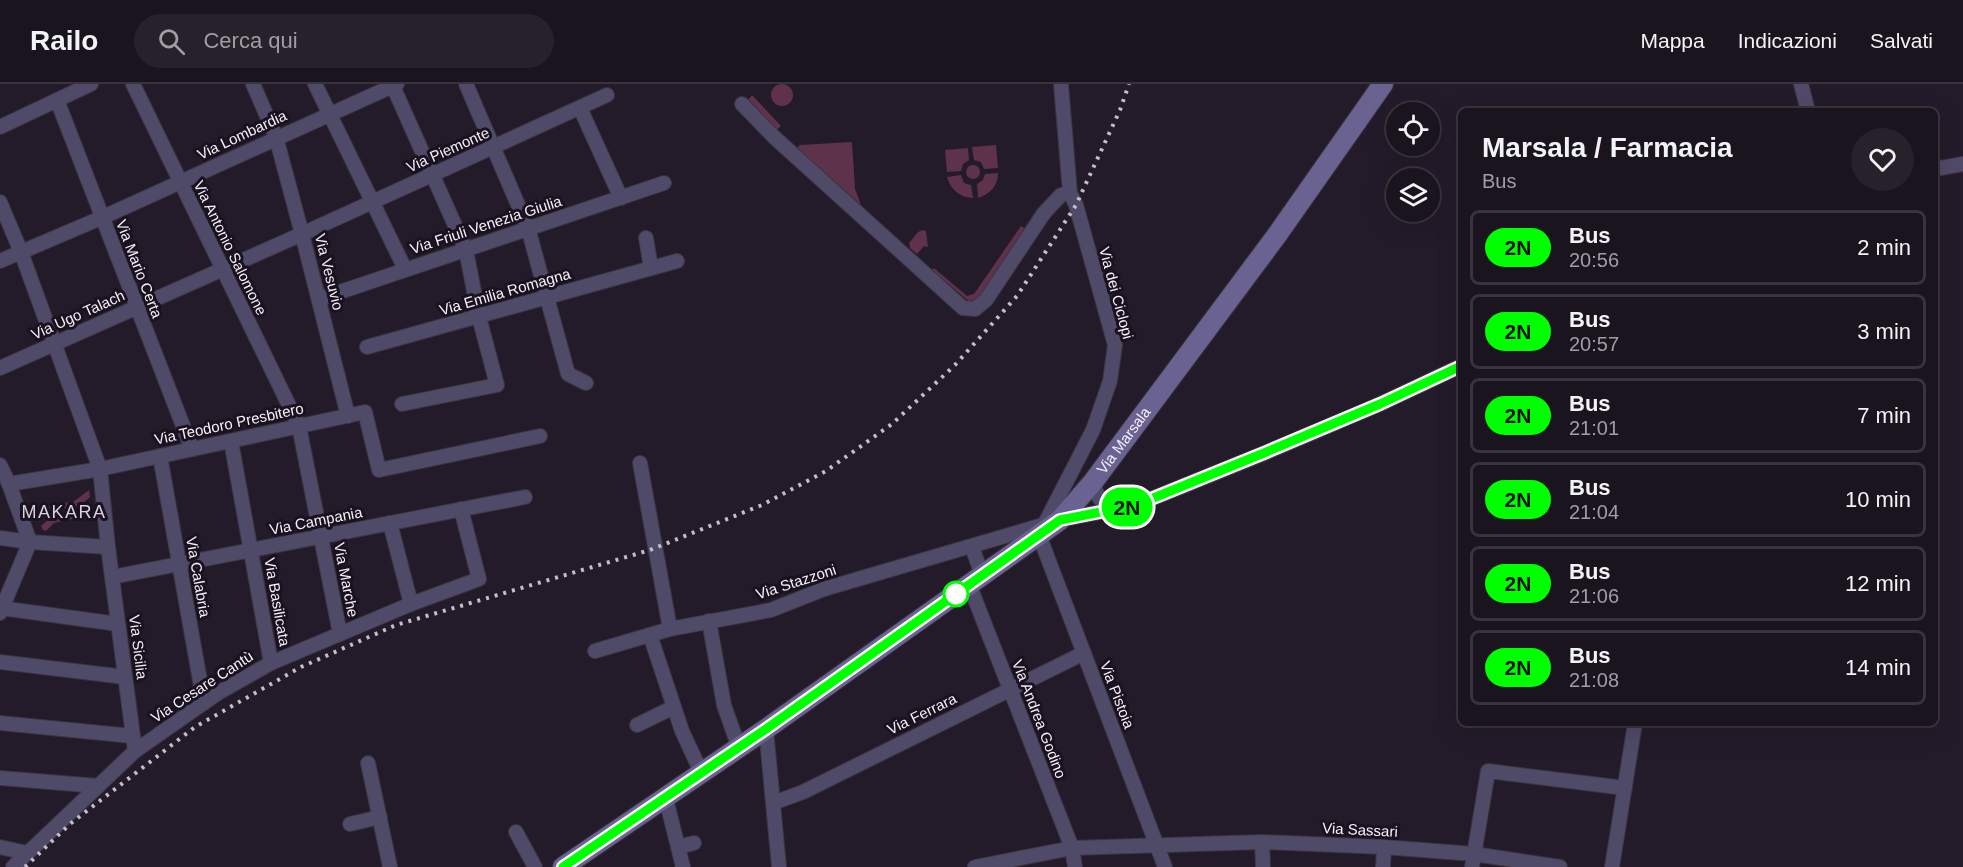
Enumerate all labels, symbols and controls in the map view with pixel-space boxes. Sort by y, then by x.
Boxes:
search box [134,14,554,68]
text: Railo [30,25,98,56]
icon: search [155,25,188,58]
text: Cerca qui [203,28,298,53]
text: Mappa [1641,29,1705,52]
text: Indicazioni [1738,29,1837,52]
text: Salvati [1870,29,1933,52]
map controls [1386,102,1440,222]
button: locate [1386,102,1440,156]
street label: Via Lombardia [194,106,290,163]
street label: Via Piemonte [404,124,492,175]
button: heart [1851,128,1914,191]
text: Marsala / Farmacia [1482,132,1733,163]
button: layers [1386,168,1440,222]
text: Bus [1482,170,1516,192]
street label: Via Antonio Salomone [191,178,270,318]
street label: Via Friuli Venezia Giulia [408,192,564,257]
street label: Via Mario Certa [113,217,166,321]
text: Bus [1569,223,1611,248]
street label: Via Vesuvio [312,232,347,312]
text: 2 min [1857,235,1911,260]
text: 2N [1505,236,1531,259]
street label: Via dei Ciclopi [1096,245,1137,341]
text: 20:56 [1569,249,1619,271]
street label: Via Emilia Romagna [437,264,573,318]
street label: Via Ugo Talach [28,286,127,343]
text: Bus [1569,307,1611,332]
text: 3 min [1857,319,1911,344]
text: 2N [1505,320,1531,343]
text: 20:57 [1569,333,1619,355]
text: Bus [1569,391,1611,416]
street label: Via Teodoro Presbitero [153,399,305,448]
street label: Via Marsala [1093,403,1154,477]
text: 7 min [1857,403,1911,428]
text: 2N [1505,404,1531,427]
text: 21:01 [1569,417,1619,439]
text: Bus [1569,475,1611,500]
text: 10 min [1845,487,1911,512]
line badge: 2N [1100,488,1154,526]
text: 2N [1505,488,1531,511]
text: 2N [1114,496,1140,519]
text: 21:04 [1569,501,1619,523]
district label: MAKARA [21,502,107,522]
street label: Via Campania [268,503,364,538]
street label: Via Calabria [183,535,214,619]
street label: Via Marche [331,541,362,619]
street label: Via Basilicata [261,556,294,648]
text: Bus [1569,559,1611,584]
street label: Via Stazzoni [754,561,838,602]
text: 12 min [1845,571,1911,596]
text: 2N [1505,572,1531,595]
unlabelled marker [943,581,969,607]
text: 21:06 [1569,585,1619,607]
street label: Via Sicilia [126,614,151,681]
text: Bus [1569,643,1611,668]
street label: Via Cesare Cantù [148,647,256,726]
text: 14 min [1845,655,1911,680]
text: 2N [1505,656,1531,679]
street label: Via Andrea Godino [1009,657,1070,781]
street label: Via Pistoia [1097,659,1138,731]
text: 21:08 [1569,669,1619,691]
street label: Via Ferrara [884,689,960,738]
street label: Via Sassari [1322,819,1398,840]

